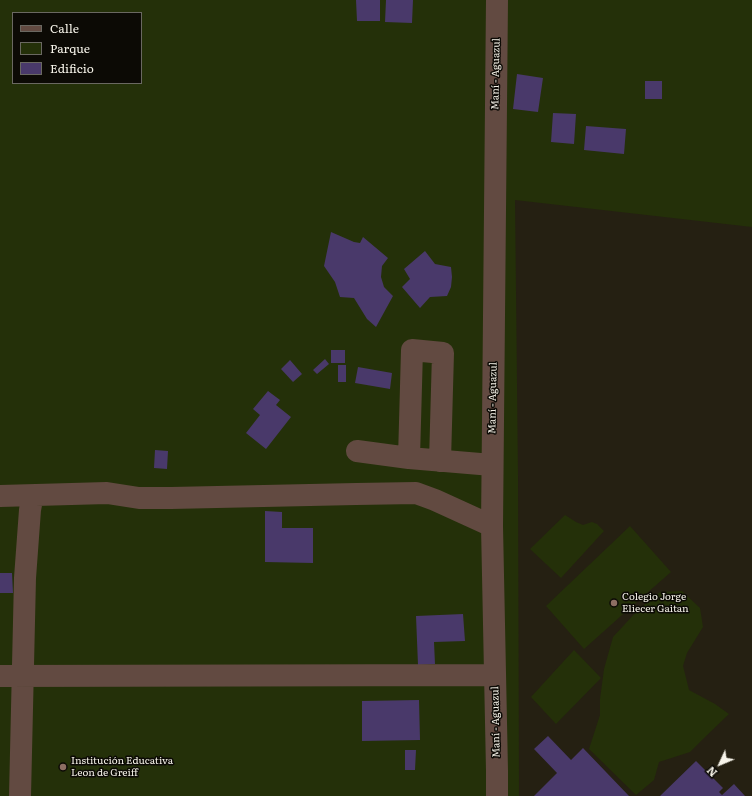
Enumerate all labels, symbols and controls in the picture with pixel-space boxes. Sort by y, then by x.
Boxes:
legend [12,12,142,84]
text: Calle [50,19,79,37]
street label: Maní - Aguazul [489,38,503,110]
text: Parque [50,39,90,57]
text: Edificio [50,59,94,77]
street label: Maní - Aguazul [486,362,500,434]
place label: Colegio Jorge Eliecer Gaitan [622,591,689,614]
marker: Colegio Jorge Eliecer Gaitan [609,598,619,608]
street label: Maní - Aguazul [489,686,503,758]
north arrow [700,744,740,784]
place label: Institución Educativa Leon de Greiff [71,755,173,778]
marker: Institución Educativa Leon de Greiff [58,762,68,772]
text: N [702,763,720,781]

